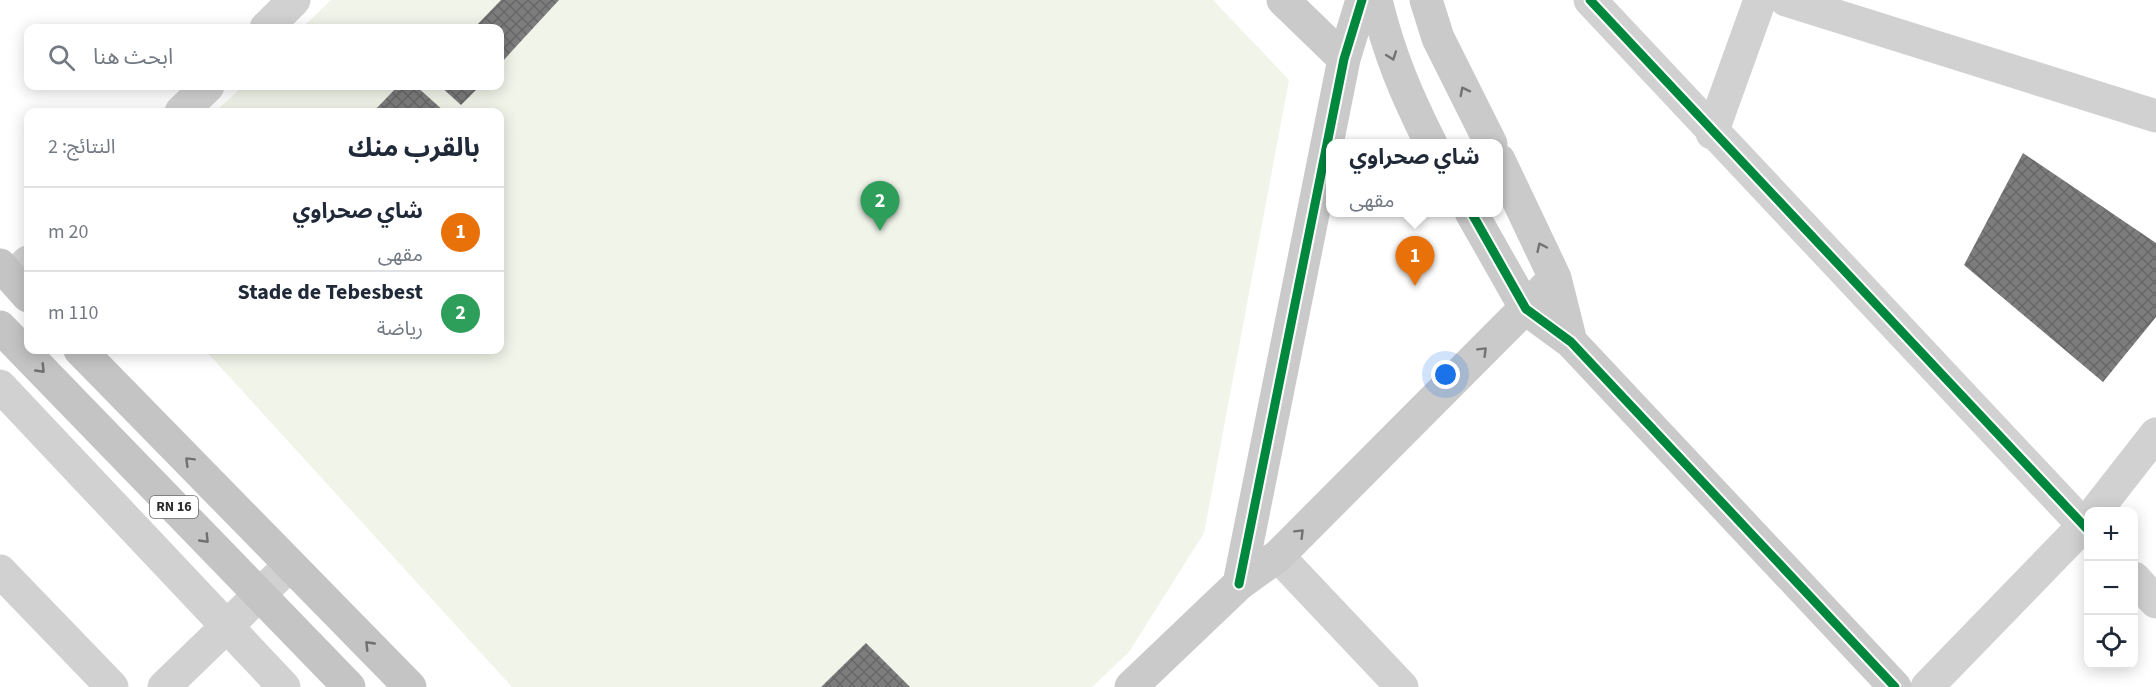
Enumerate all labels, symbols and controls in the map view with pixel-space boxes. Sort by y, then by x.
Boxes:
search box [24,24,504,90]
icon: search [45,41,78,74]
text: ابحث هنا [93,41,173,73]
one-way arrow [1384,50,1397,61]
one-way arrow [1460,87,1472,98]
text: بالقرب منك [348,129,480,166]
text: النتائج: 2 [48,133,115,161]
popup [1326,139,1503,217]
text: شاي صحراوي [1349,141,1480,173]
pin: 2 [860,182,900,231]
text: مقهى [1349,187,1394,215]
text: شاي صحراوي [292,195,423,227]
text: 20 m [48,218,88,246]
text: 1 [455,218,466,246]
pin: 1 [1396,236,1434,286]
text: مقهى [378,241,423,269]
one-way arrow [1536,242,1548,253]
text: Stade de Tebesbest [238,276,423,308]
text: 110 m [48,299,98,327]
text: 2 [455,299,466,327]
text: رياضة [377,315,423,343]
one-way arrow [1476,348,1487,359]
your location [1431,360,1460,389]
one-way arrow [33,361,44,372]
one-way arrow [185,458,196,469]
road number: RN 16 [150,496,198,518]
map controls [2084,507,2138,669]
button: + [2084,507,2138,561]
one-way arrow [1293,530,1304,541]
one-way arrow [198,532,209,543]
button: − [2084,561,2138,615]
button: locate [2084,615,2138,669]
one-way arrow [366,642,377,653]

